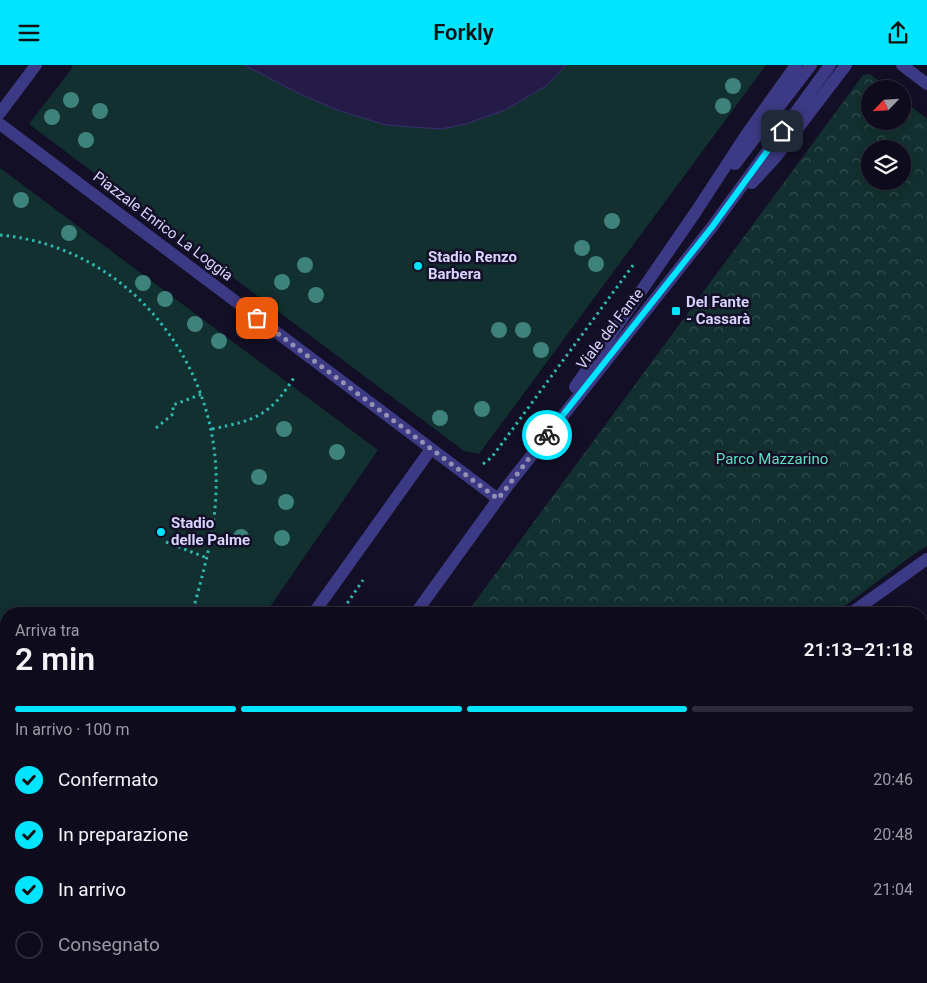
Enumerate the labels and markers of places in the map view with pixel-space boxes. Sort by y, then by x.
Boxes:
pin [761,110,803,152]
place label: Stadio Renzo Barbera [428,248,517,283]
marker: Stadio Renzo Barbera [412,260,424,272]
place label: Del Fante - Cassarà [686,293,750,328]
pin [236,297,278,339]
marker: Del Fante - Cassarà [670,305,682,317]
place label: Stadio delle Palme [171,514,250,549]
marker: Stadio delle Palme [155,526,167,538]

